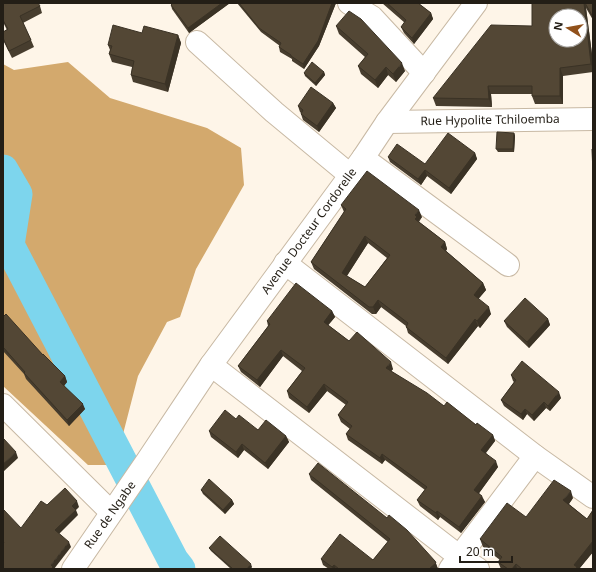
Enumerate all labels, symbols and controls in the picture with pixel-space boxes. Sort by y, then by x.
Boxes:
north arrow [548,8,588,48]
text: N [549,20,566,32]
street label: Rue Hypolite Tchiloemba [420,110,560,129]
street label: Avenue Docteur Cordorelle [257,164,360,297]
street label: Rue de Ngabe [80,477,139,552]
scale bar [460,538,512,564]
text: 20 m [466,543,494,560]

